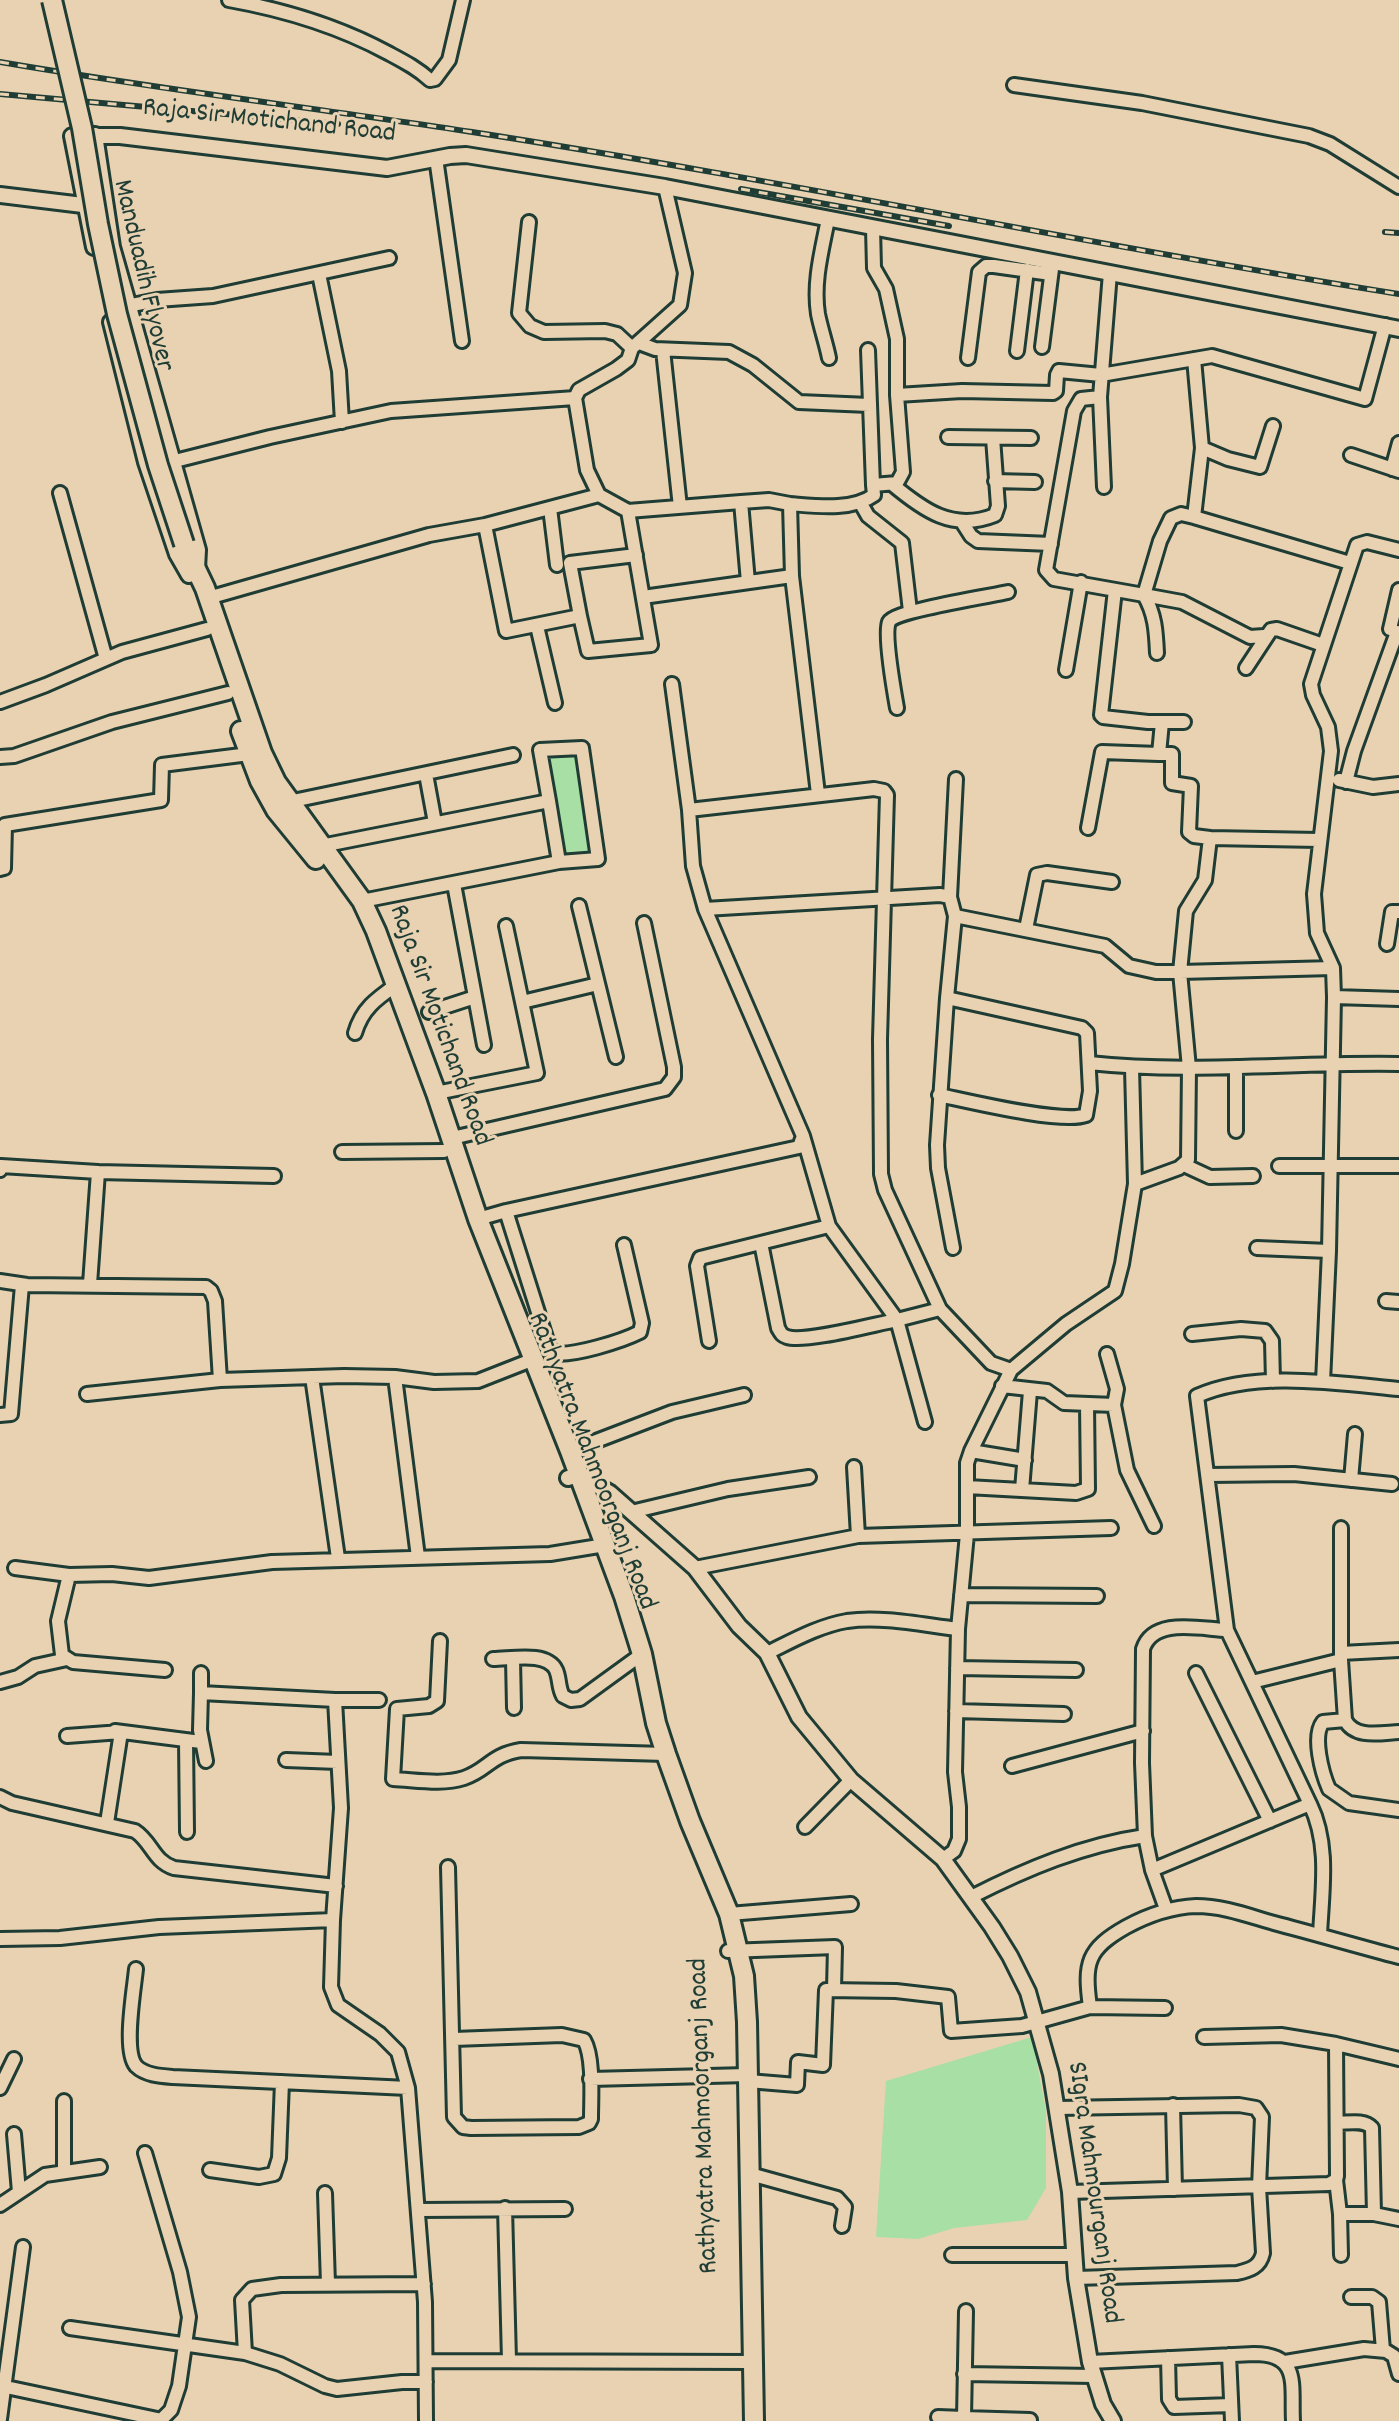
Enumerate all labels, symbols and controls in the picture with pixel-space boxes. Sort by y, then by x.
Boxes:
street label: Raja Sir Motichand Road [141,93,397,153]
street label: Manduadih Flyover [103,177,179,375]
street label: Raja Sir Motichand Road [379,901,497,1151]
street label: Rathyatra Mahmoorganj Road [518,1308,662,1616]
street label: Rathyatra Mahmoorganj Road [684,1958,728,2274]
street label: SIgra Mahmourganj Road [1057,2060,1127,2326]

